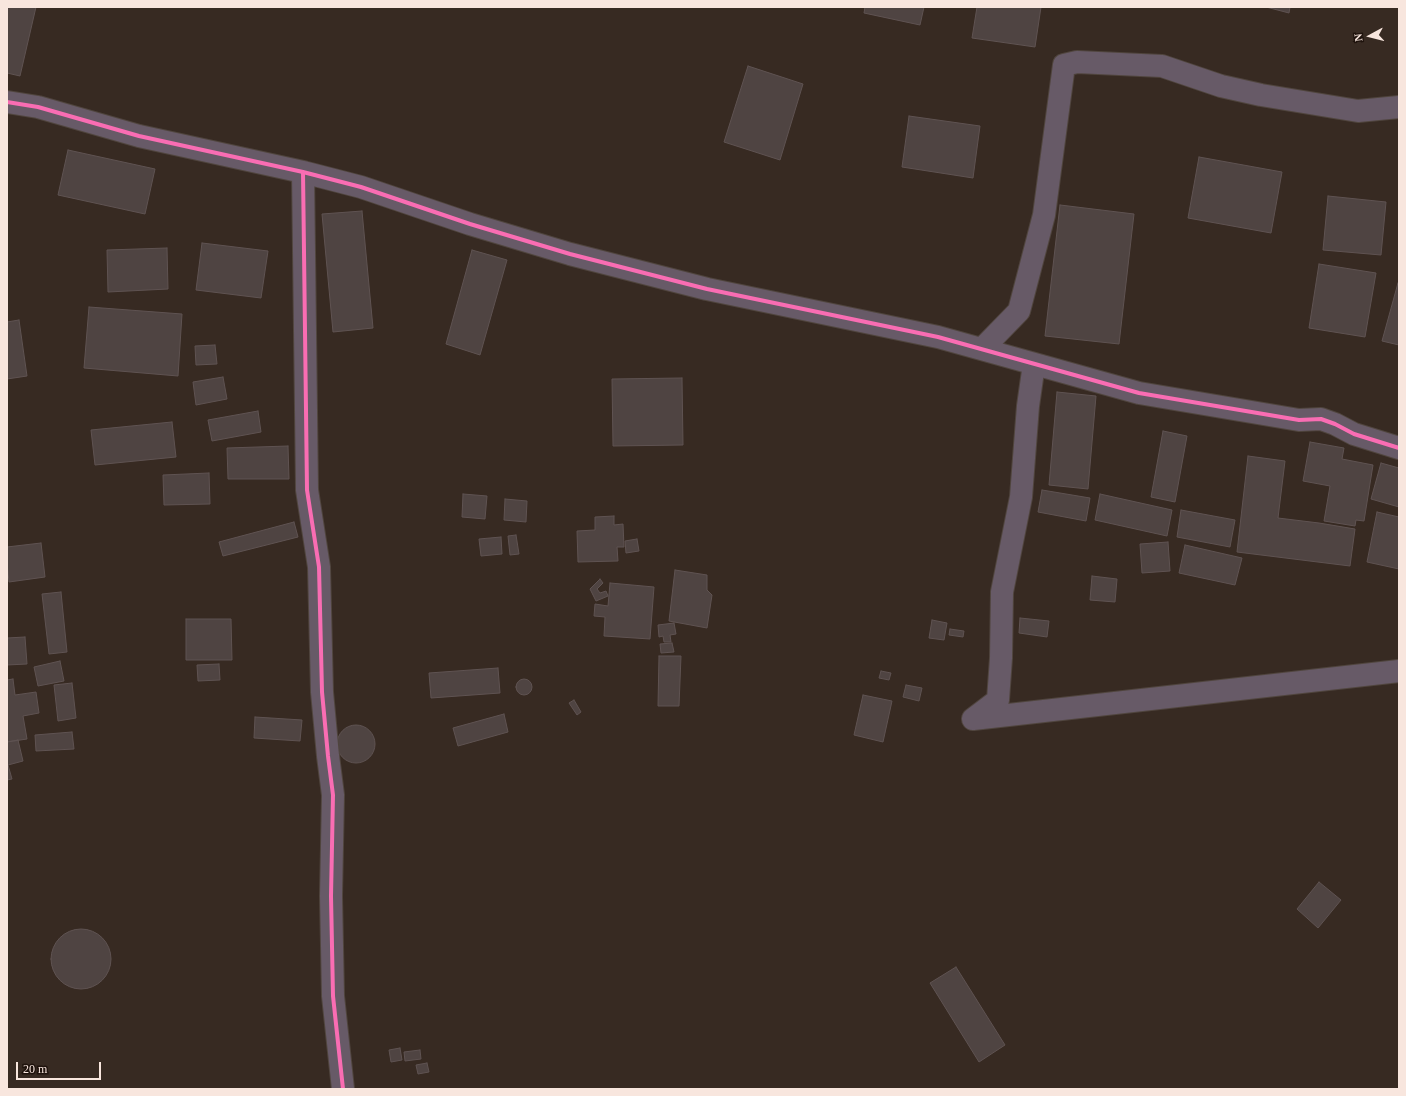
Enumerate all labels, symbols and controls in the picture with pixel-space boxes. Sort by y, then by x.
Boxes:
north arrow [1350,16,1390,56]
text: N [1352,33,1365,42]
scale bar [18,1054,103,1080]
text: 20 m [23,1062,47,1076]

